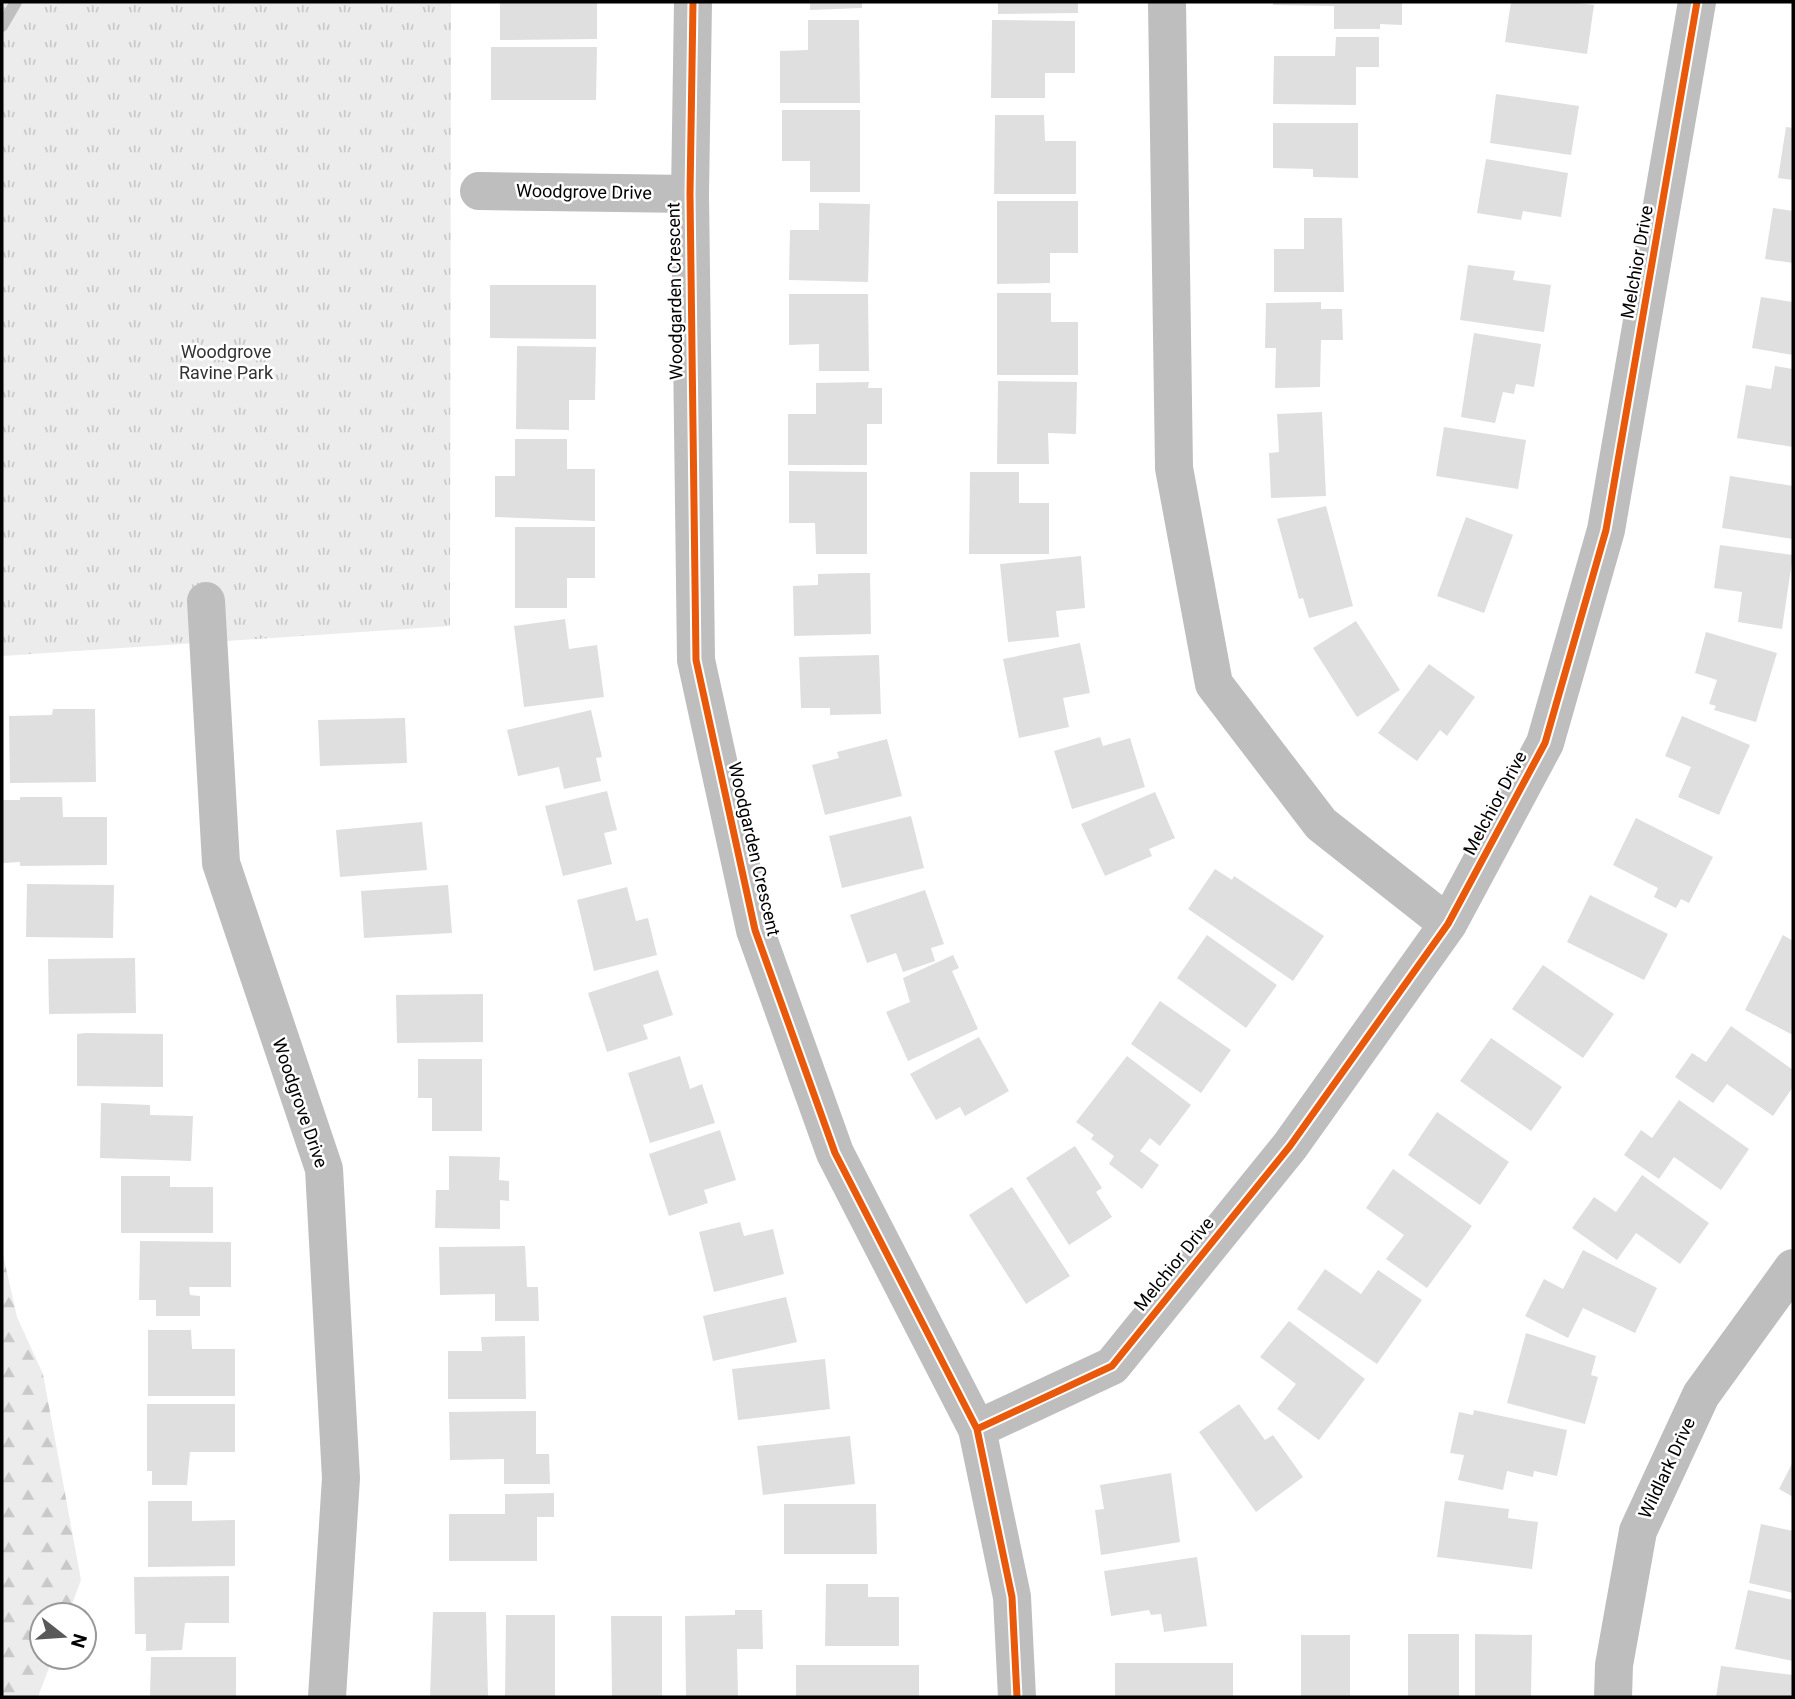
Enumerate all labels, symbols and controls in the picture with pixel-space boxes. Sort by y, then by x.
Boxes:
street label: Woodgrove Drive [516,180,652,203]
street label: Woodgarden Crescent [662,202,687,380]
street label: Melchior Drive [1616,204,1657,320]
park label: Woodgrove Ravine Park [179,341,274,383]
street label: Melchior Drive [1458,747,1531,858]
street label: Woodgarden Crescent [724,760,785,938]
street label: Woodgrove Drive [268,1035,332,1170]
street label: Melchior Drive [1129,1213,1218,1315]
street label: Wildlark Drive [1634,1414,1699,1522]
north arrow [28,1601,98,1671]
text: N [66,1631,92,1651]

